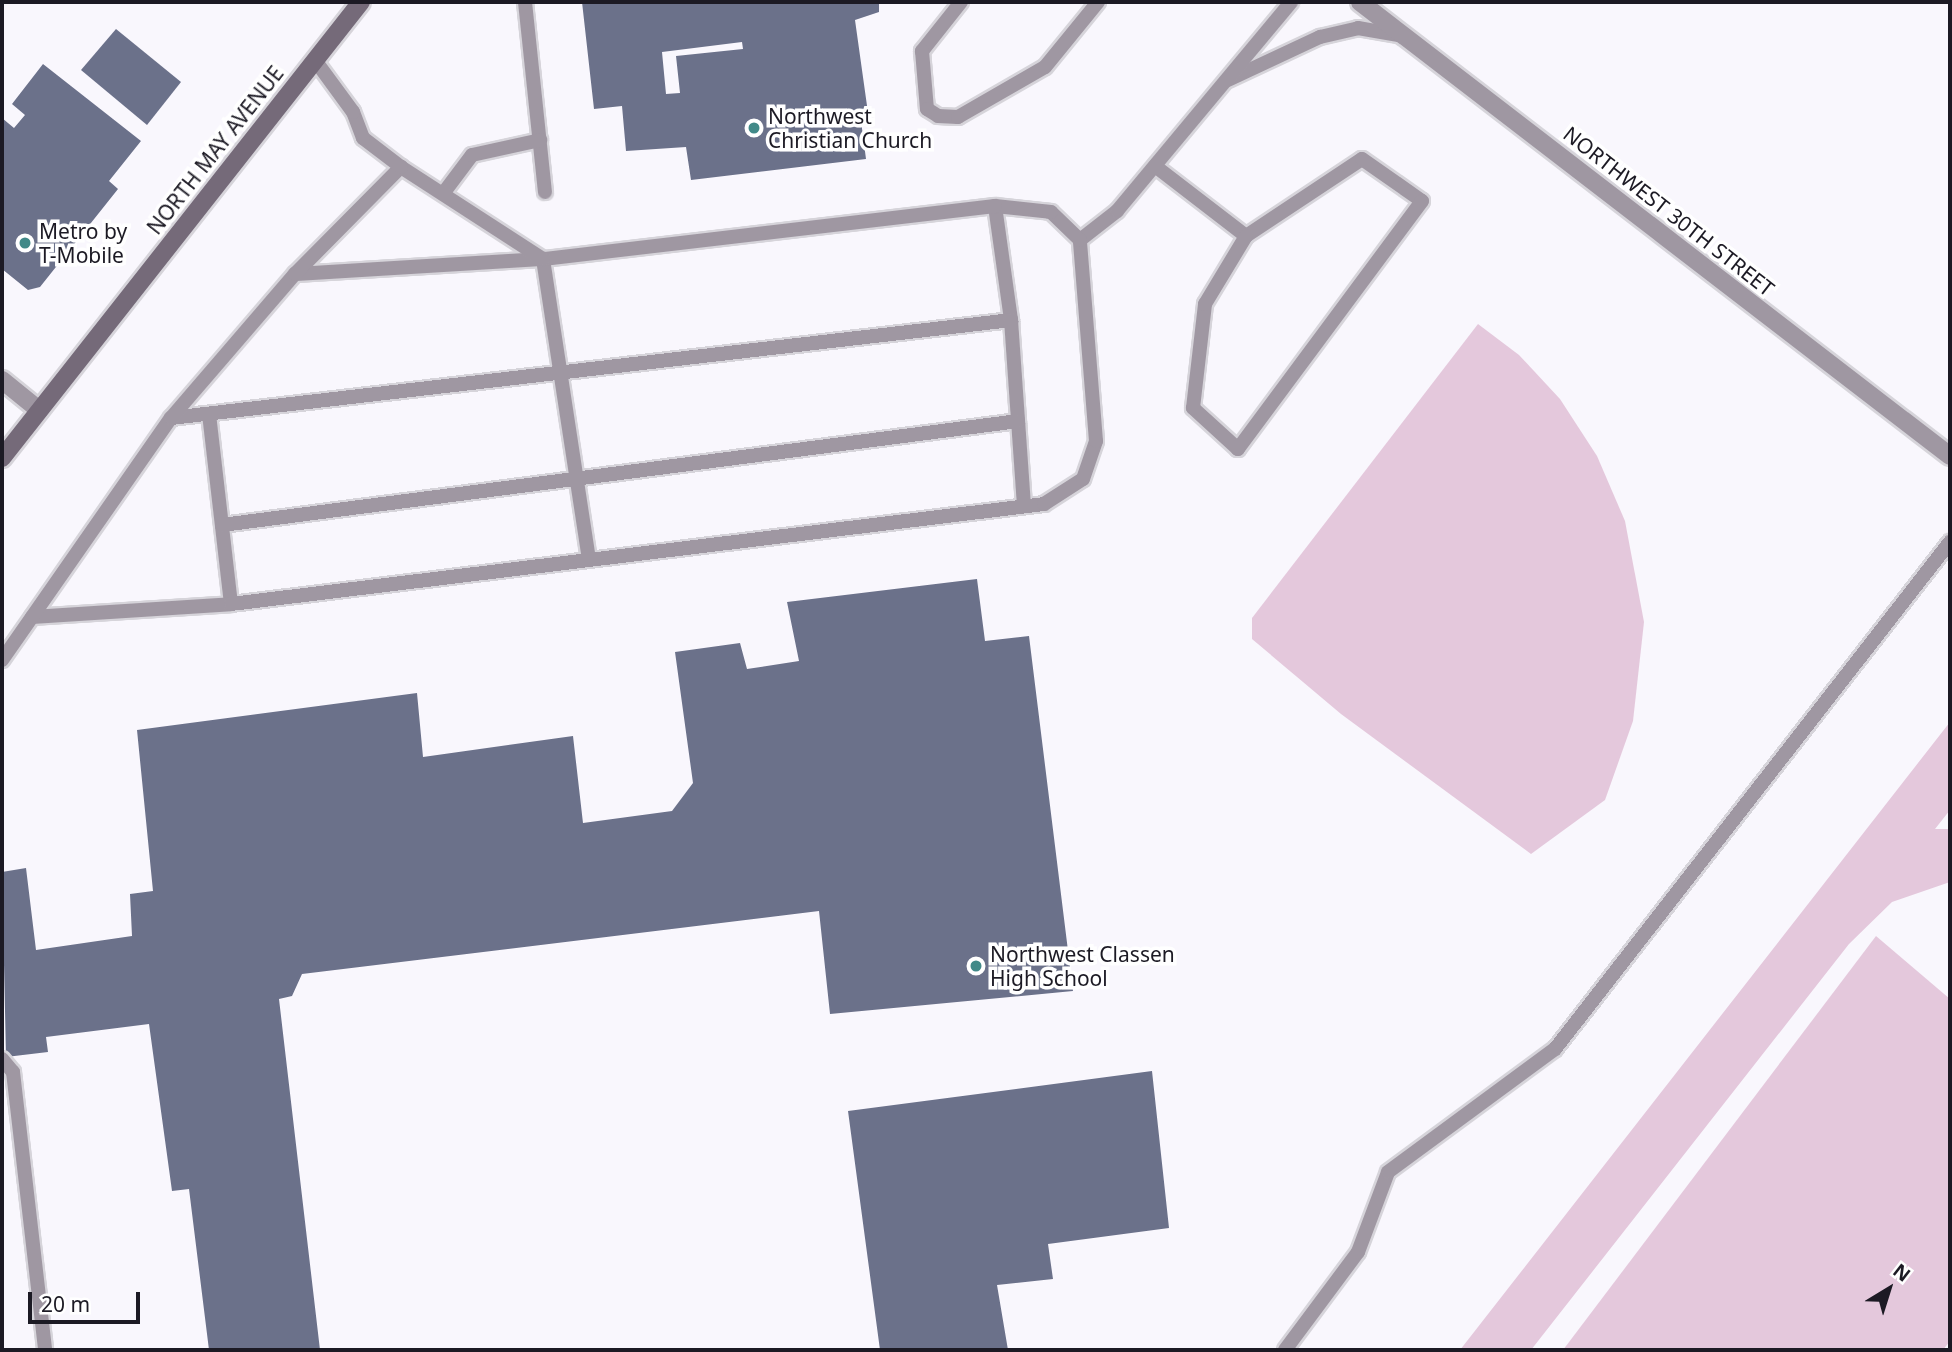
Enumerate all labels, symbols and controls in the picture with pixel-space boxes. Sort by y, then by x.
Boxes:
street label: NORTH MAY AVENUE [141,61,289,239]
place label: Northwest Christian Church [768,103,932,153]
marker: Northwest Christian Church [746,120,762,136]
street label: NORTHWEST 30TH STREET [1559,121,1779,301]
place label: Metro by T-Mobile [39,218,127,268]
marker: Metro by T-Mobile [17,235,33,251]
place label: Northwest Classen High School [990,941,1175,991]
marker: Northwest Classen High School [968,958,984,974]
north arrow [1854,1254,1924,1324]
text: N [1888,1257,1916,1287]
scale bar [32,1278,144,1322]
text: 20 m [41,1290,90,1318]

